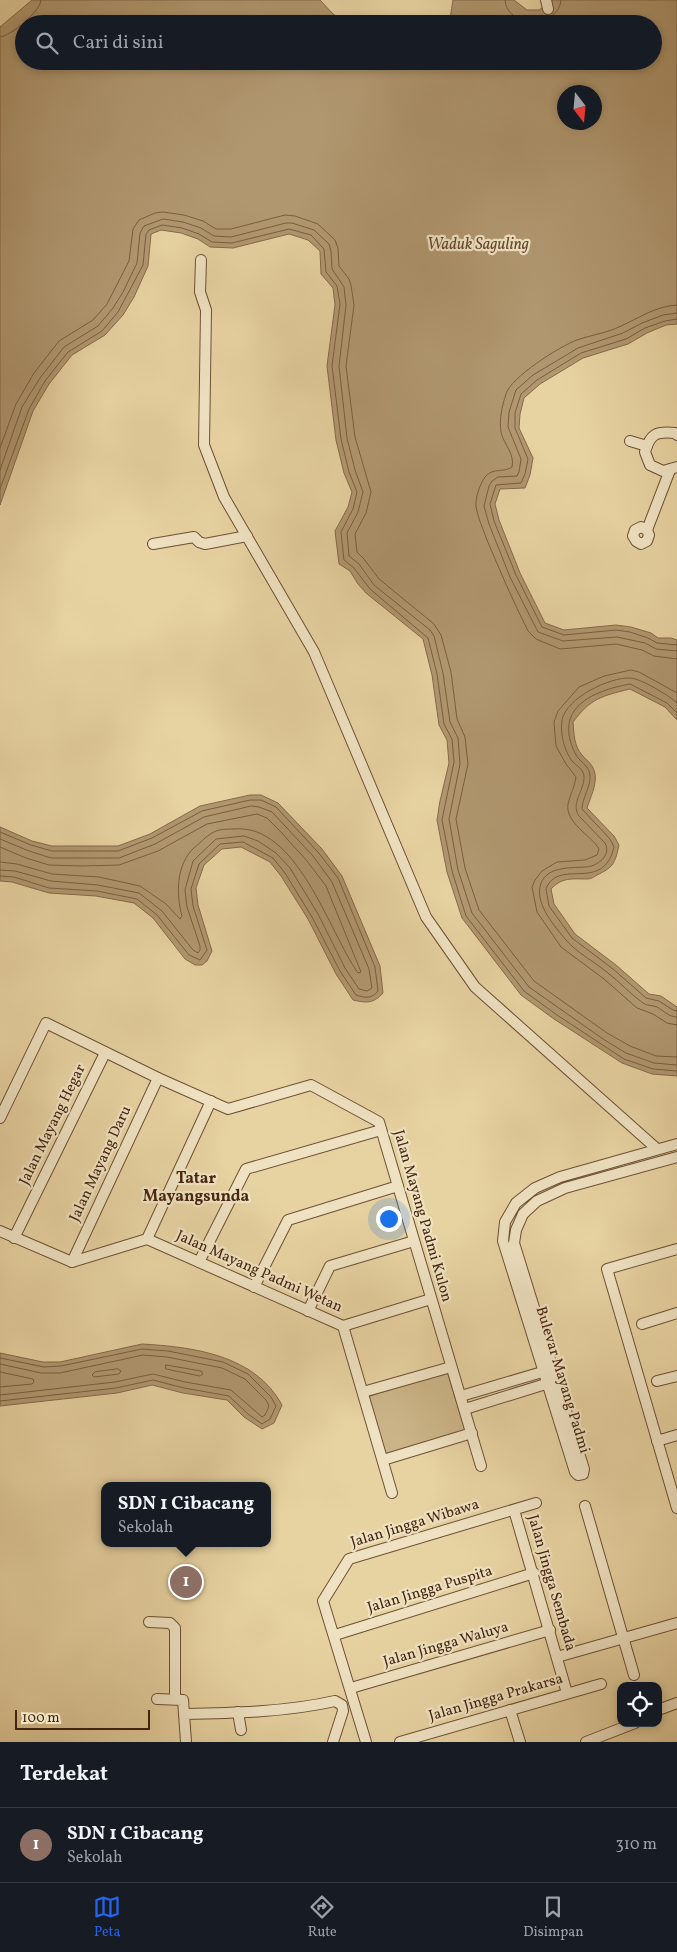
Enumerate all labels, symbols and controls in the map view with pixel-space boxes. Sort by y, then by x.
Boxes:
search box [15,15,662,70]
icon: search [33,29,61,57]
text: Cari di sini [73,30,164,56]
north arrow [557,85,602,130]
water label: Waduk Saguling [427,234,529,256]
street label: Jalan Mayang Hegar [15,1061,91,1189]
street label: Jalan Mayang Daru [65,1103,137,1225]
street label: Jalan Mayang Padmi Kulon [387,1128,457,1304]
district label: Tatar Mayangsunda [143,1168,250,1208]
your location [376,1206,402,1232]
street label: Jalan Mayang Padmi Wetan [172,1226,346,1318]
street label: Bulevar Mayang Padmi [530,1304,594,1456]
popup [101,1482,271,1547]
text: SDN 1 Cibacang [118,1491,254,1517]
street label: Jalan Jingga Wibawa [348,1494,482,1554]
street label: Jalan Jingga Sembada [522,1512,580,1654]
text: Sekolah [118,1517,173,1539]
street label: Jalan Jingga Puspita [365,1561,495,1619]
pin: 1 [170,1563,202,1601]
street label: Jalan Jingga Waluya [381,1617,511,1673]
street label: Jalan Jingga Prakarsa [426,1669,566,1727]
map controls [617,1682,662,1727]
button: locate [617,1682,662,1727]
scale bar [15,1707,150,1730]
text: 100 m [22,1709,60,1728]
text: Terdekat [20,1760,108,1789]
text: SDN 1 Cibacang [67,1821,203,1847]
text: 1 [33,1834,39,1856]
text: 310 m [616,1834,657,1856]
text: Sekolah [67,1847,123,1869]
tab: Peta [93,1893,121,1942]
tab: Rute [308,1893,337,1942]
tab: Disimpan [523,1893,584,1942]

